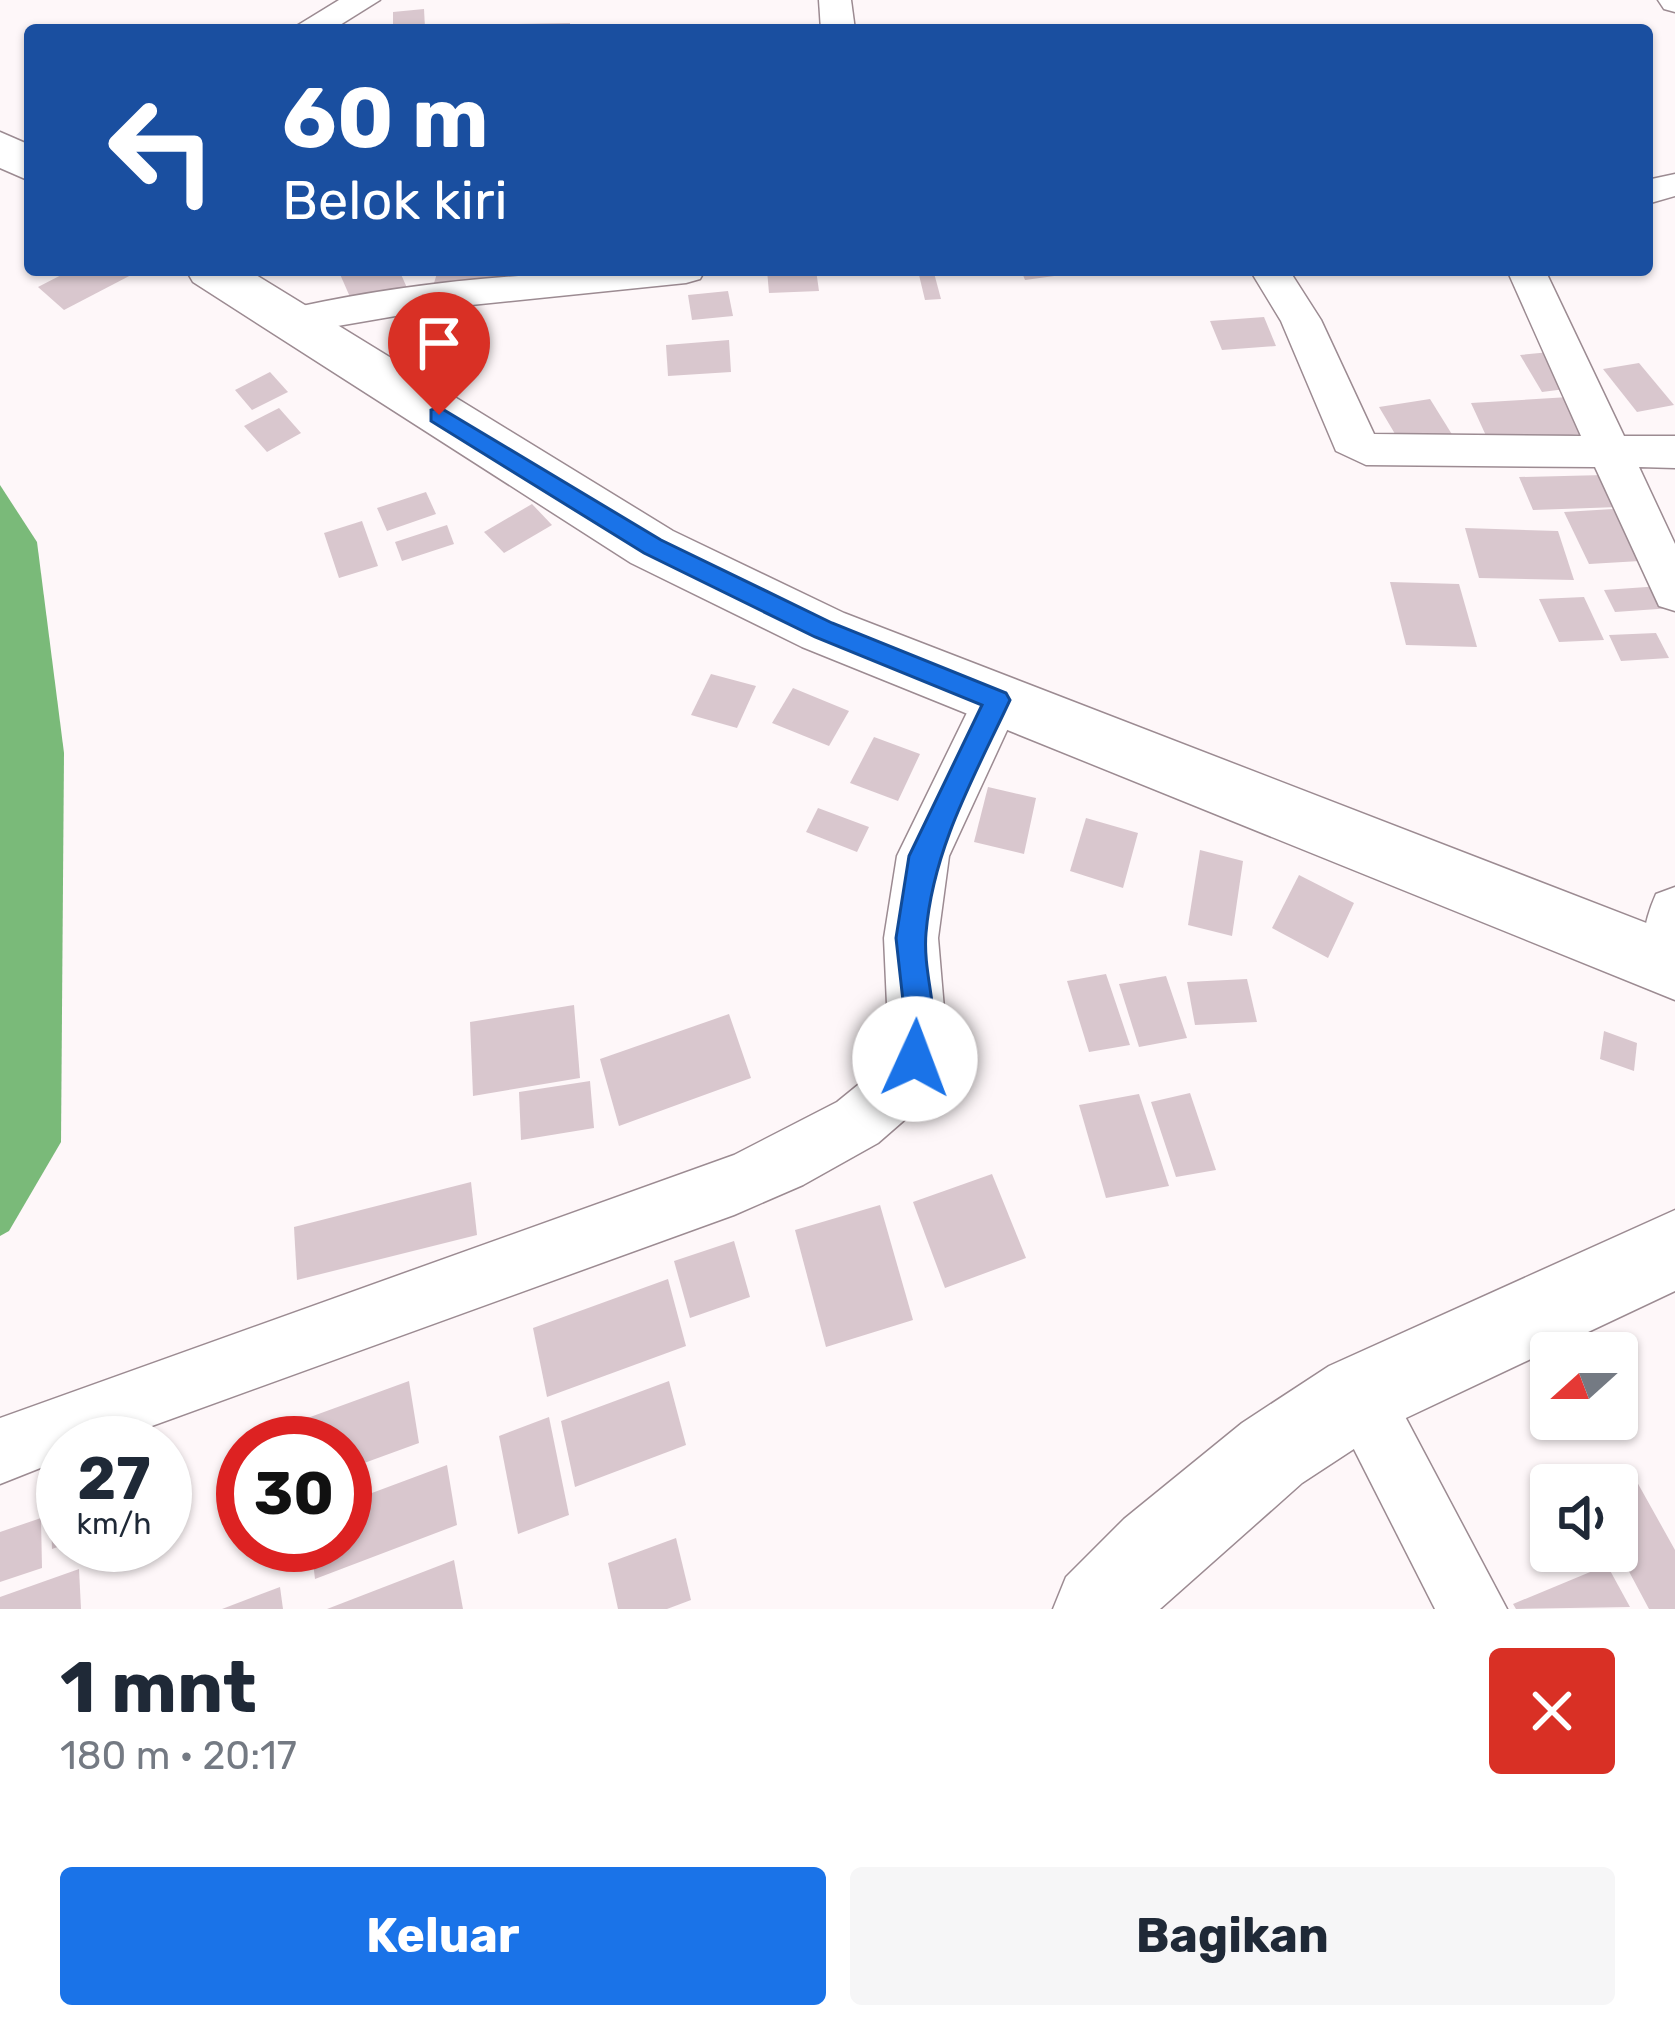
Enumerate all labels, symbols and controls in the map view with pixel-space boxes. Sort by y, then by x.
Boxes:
text: 60 m [282,68,489,168]
icon: left [84,72,240,228]
text: Belok kiri [282,169,508,233]
pin [388,292,490,415]
icon: arrive [406,310,472,376]
position arrow [852,996,978,1122]
north arrow [1530,1332,1638,1440]
map controls [1530,1332,1638,1572]
speed limit sign: 30 [216,1416,372,1572]
text: 27 [77,1443,151,1514]
button: sound [1530,1464,1638,1572]
text: km/h [77,1506,151,1542]
text: 1 mnt [60,1645,257,1730]
button: close [1489,1648,1615,1774]
text: 180 m · 20:17 [60,1733,297,1779]
button: Keluar [60,1867,826,2005]
button: Bagikan [850,1867,1615,2005]

